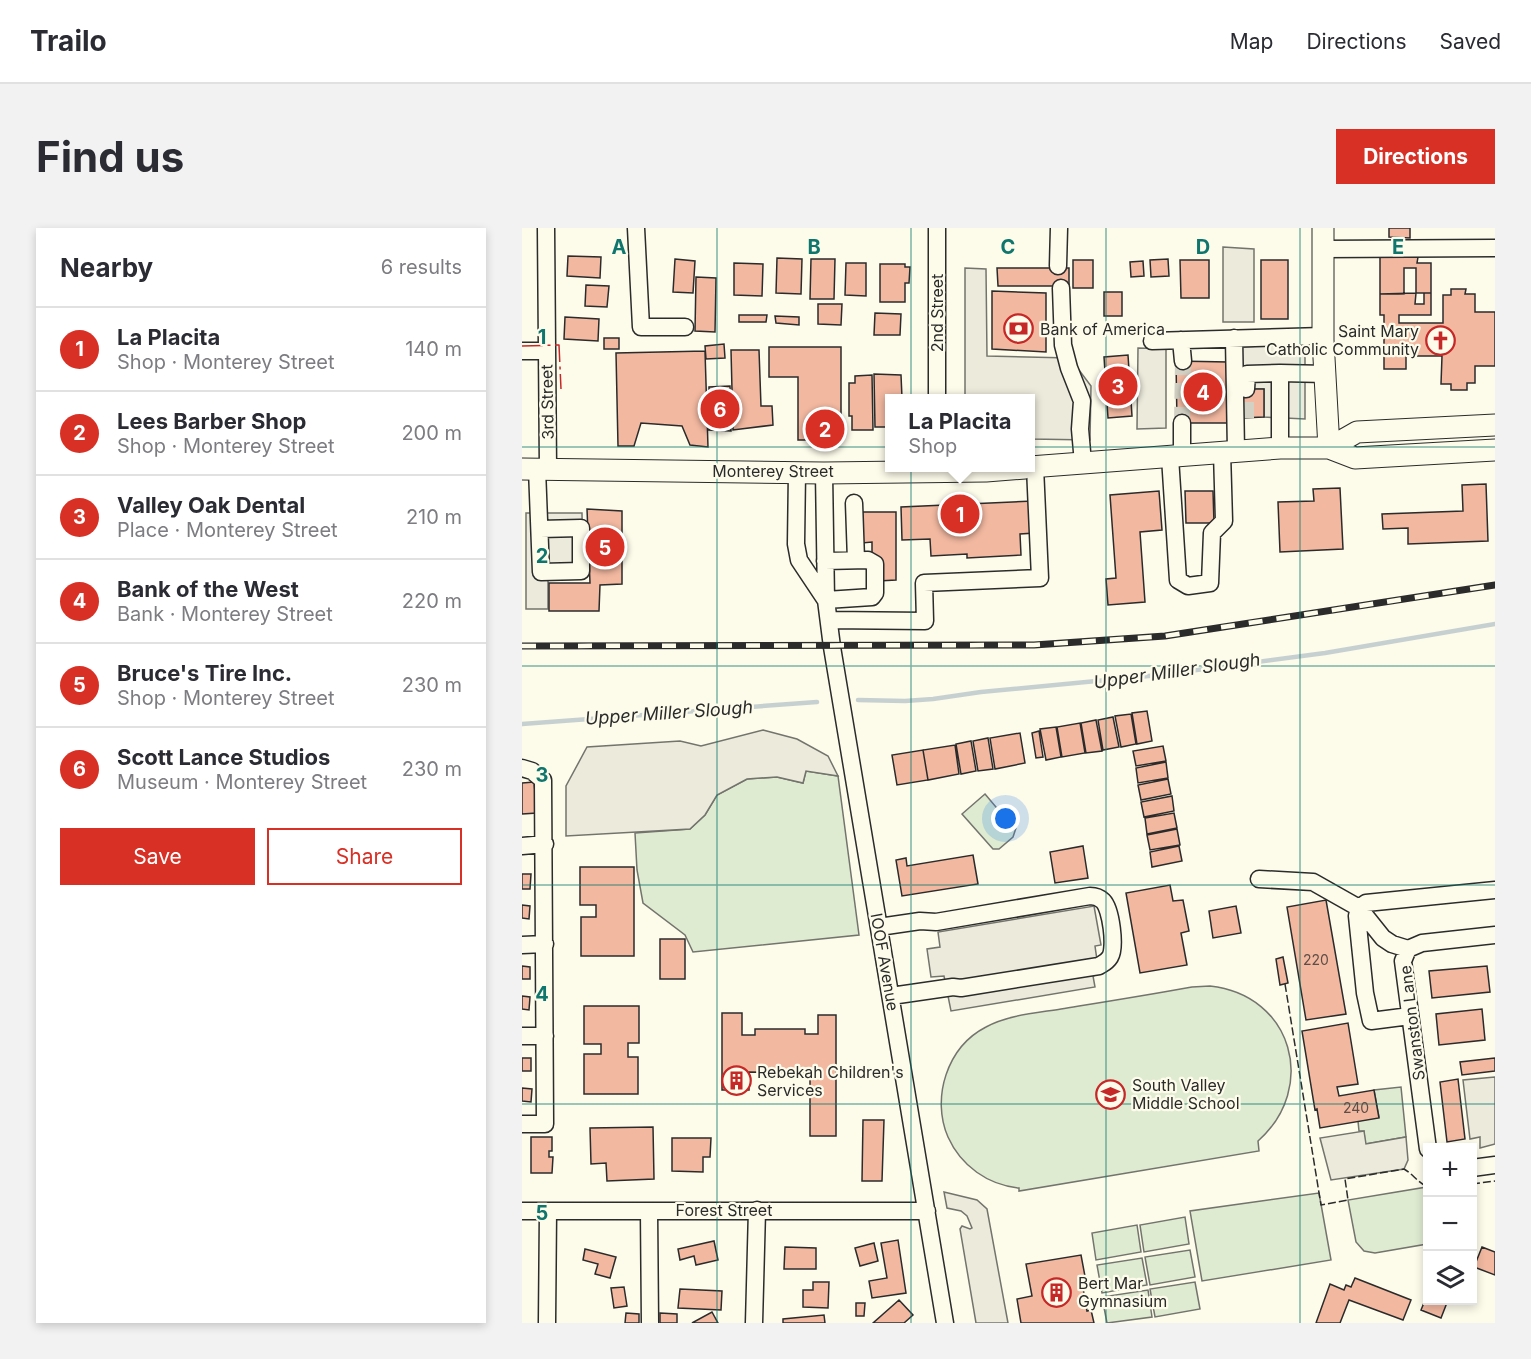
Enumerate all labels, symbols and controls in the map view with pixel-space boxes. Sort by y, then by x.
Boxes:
text: Trailo [30,24,107,58]
text: Map [1230,29,1273,54]
text: Directions [1306,29,1407,54]
text: Saved [1440,29,1501,54]
button: Directions [1336,129,1495,184]
text: Find us [36,131,184,182]
text: A [612,235,627,259]
text: B [807,235,821,259]
text: C [1001,235,1015,259]
text: D [1196,235,1210,259]
text: E [1392,235,1404,259]
text: Nearby [60,252,153,283]
text: 6 results [381,255,462,279]
street label: 2nd Street [927,274,947,352]
bank icon: Bank of America [1003,313,1035,345]
place label: Bank of America [1040,319,1165,339]
place label: Saint Mary Catholic Community [1266,321,1419,359]
text: La Placita [117,324,220,350]
church icon: Saint Mary Catholic Community [1424,324,1456,356]
text: 1 [538,325,546,349]
text: 1 [75,337,84,361]
text: 140 m [405,337,462,361]
text: Shop · Monterey Street [117,350,335,374]
street label: 3rd Street [536,364,558,440]
pin: 3 [1098,364,1138,408]
pin: 4 [1184,370,1222,414]
pin: 6 [700,386,740,432]
popup [885,394,1035,472]
pin: 2 [806,406,844,452]
text: Lees Barber Shop [117,408,306,434]
text: La Placita [908,408,1012,434]
text: 2 [73,421,86,445]
text: 200 m [401,421,462,445]
text: Shop · Monterey Street [117,434,335,458]
text: Shop [908,434,957,458]
street label: Monterey Street [712,461,834,481]
text: Valley Oak Dental [117,492,305,518]
pin: 1 [940,492,980,536]
text: 3 [73,505,86,529]
text: 210 m [406,505,462,529]
text: Place · Monterey Street [117,518,338,542]
pin: 5 [586,524,625,570]
text: 2 [536,544,548,568]
text: Bank of the West [117,576,299,602]
text: 4 [73,589,86,613]
text: 220 m [402,589,462,613]
text: Bank · Monterey Street [117,602,333,626]
water label: Upper Miller Slough [1092,648,1262,693]
text: Bruce's Tire Inc. [117,660,292,686]
text: 5 [73,673,86,697]
text: 230 m [402,673,462,697]
text: Shop · Monterey Street [117,686,335,710]
water label: Upper Miller Slough [584,696,754,729]
text: Scott Lance Studios [117,744,330,770]
text: 6 [73,757,86,781]
text: 230 m [402,757,462,781]
text: 3 [536,763,548,787]
text: Museum · Monterey Street [117,770,367,794]
your location [991,804,1020,833]
button: Save [60,828,255,885]
button: Share [267,828,462,885]
street label: IOOF Avenue [867,912,903,1012]
house number: 220 [1303,951,1329,968]
street label: Swanston Lane [1395,964,1429,1082]
text: 4 [535,982,549,1006]
place label: Rebekah Children's Services [757,1062,904,1100]
building icon: Rebekah Children's Services [720,1065,752,1097]
place label: South Valley Middle School [1132,1075,1240,1113]
school or university icon: South Valley Middle School [1095,1078,1127,1110]
house number: 240 [1343,1099,1369,1116]
map controls [1423,1143,1477,1305]
button: + [1423,1143,1477,1197]
button: − [1423,1197,1477,1251]
street label: Forest Street [676,1200,772,1220]
text: 5 [536,1201,548,1225]
button: layers [1423,1251,1477,1305]
place label: Bert Mar Gymnasium [1078,1273,1167,1311]
building icon: Bert Mar Gymnasium [1041,1276,1073,1308]

